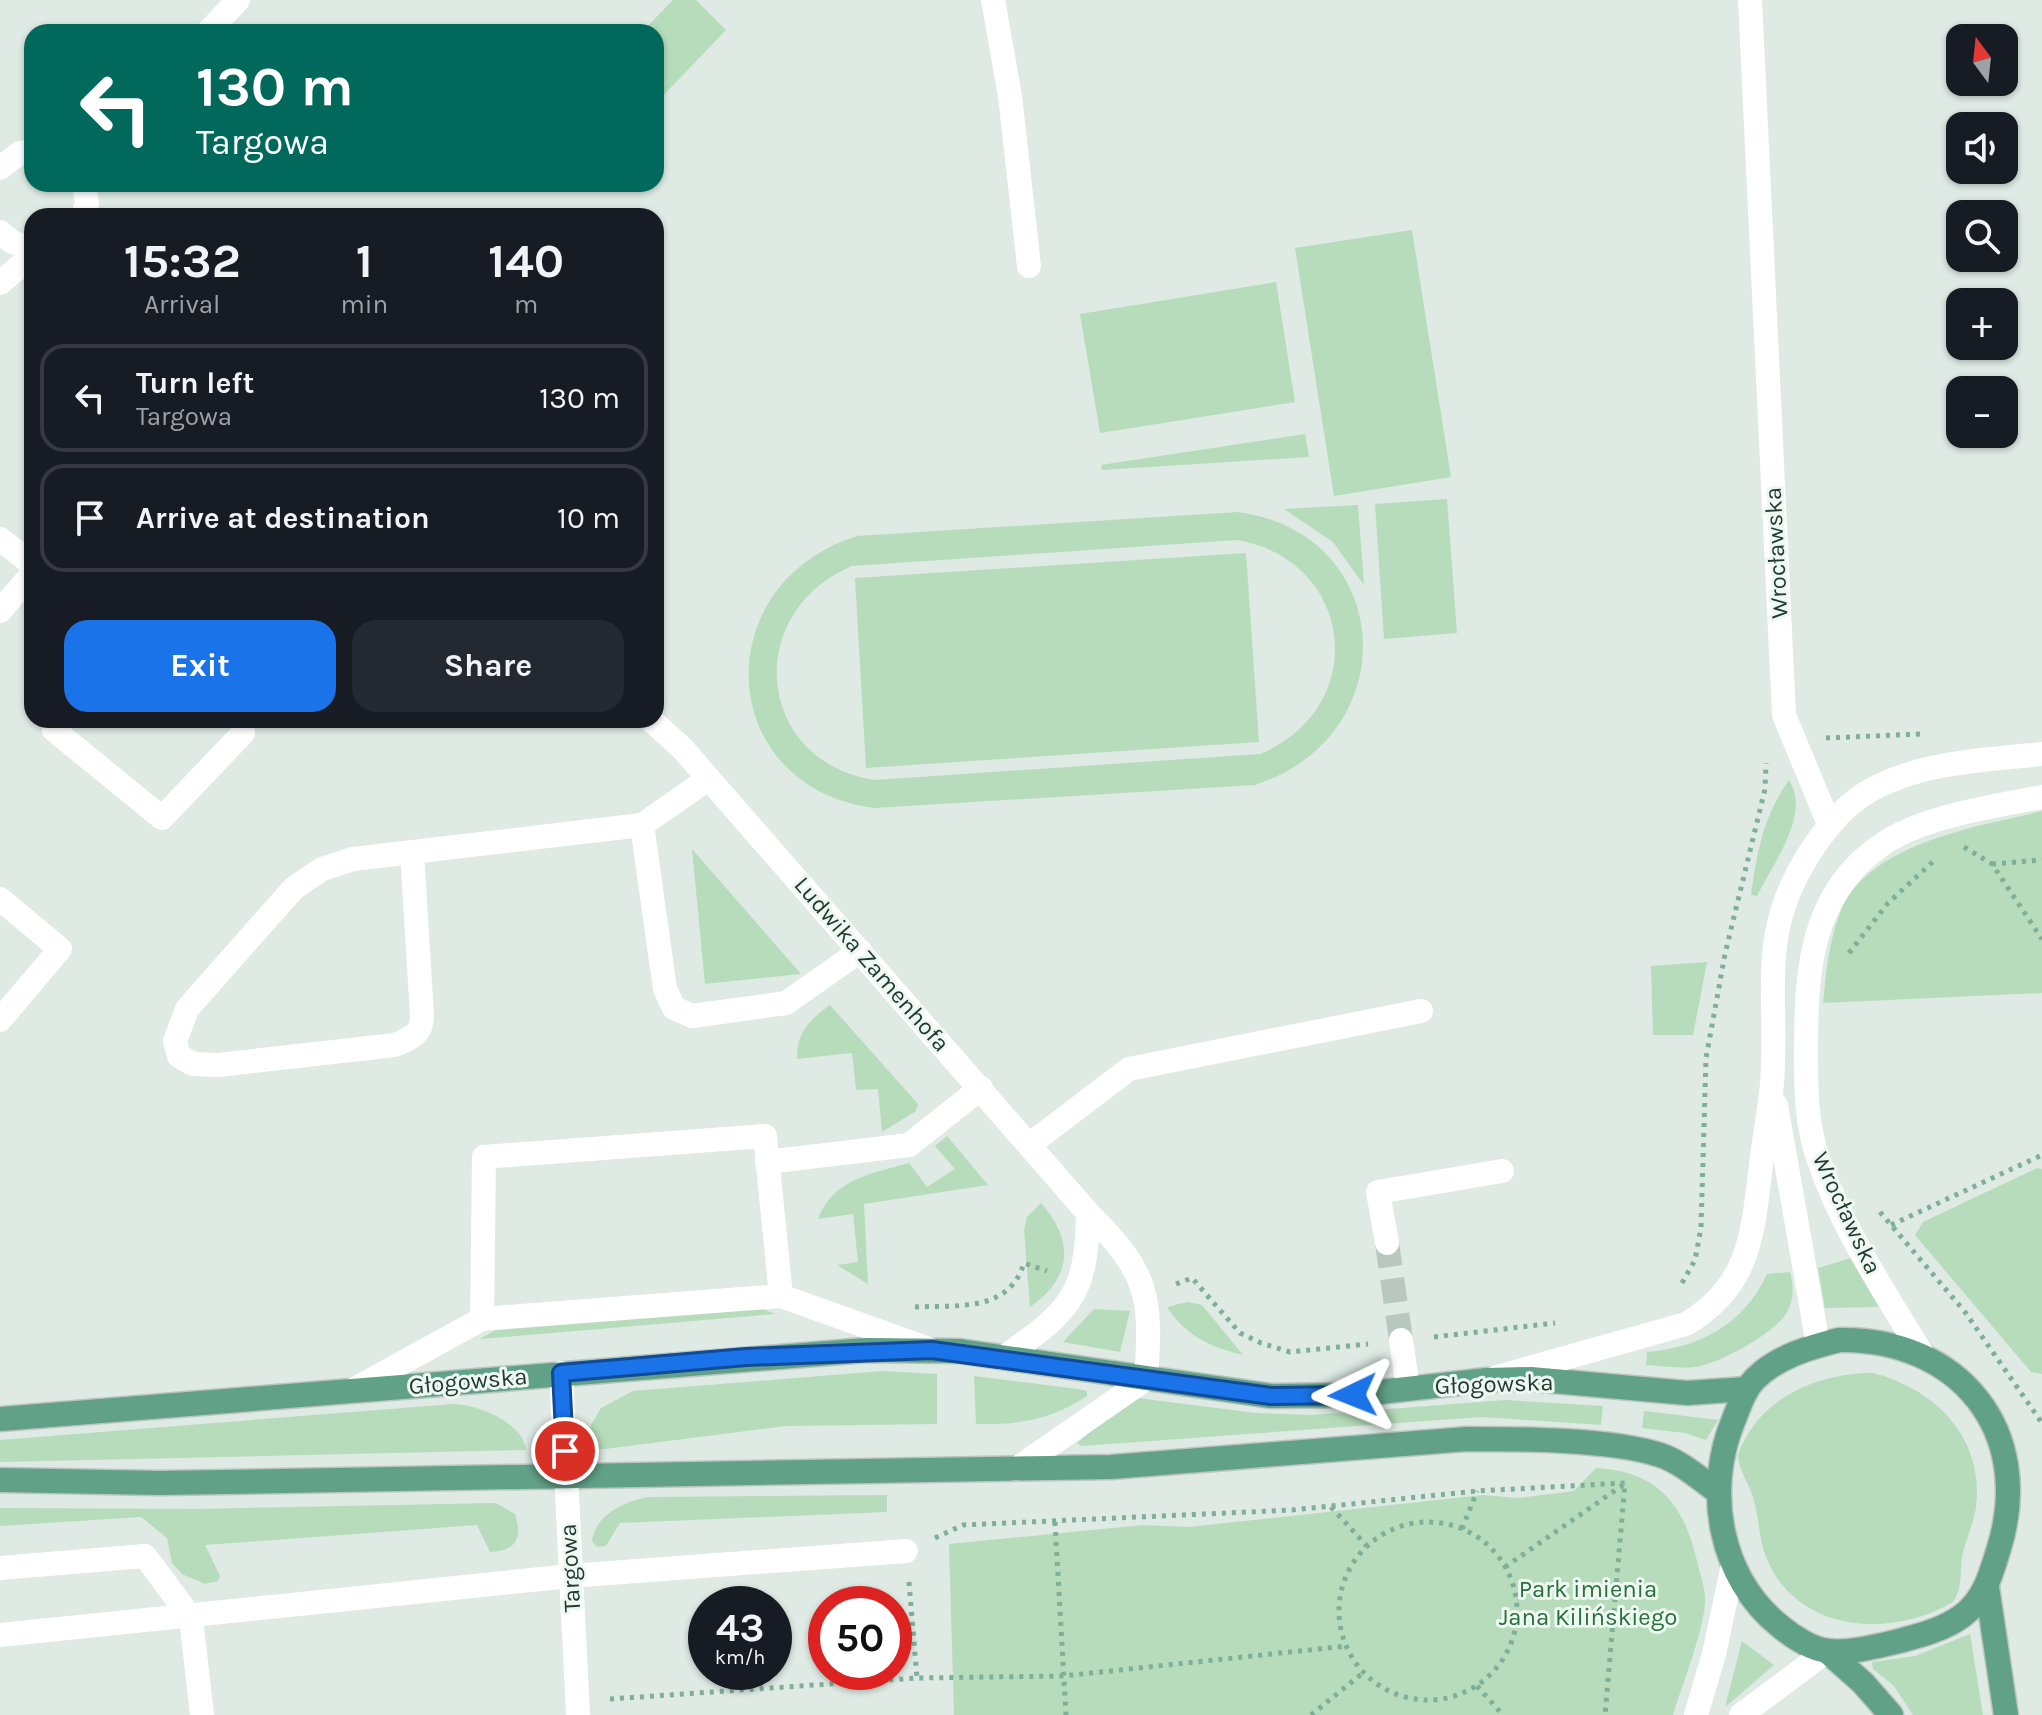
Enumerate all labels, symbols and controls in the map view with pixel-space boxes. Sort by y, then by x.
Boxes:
north arrow [1946,24,2018,96]
map controls [1946,24,2018,448]
text: 130 m [196,54,354,119]
icon: left [64,56,168,160]
button: sound [1946,112,2018,184]
text: Targowa [196,121,329,163]
button: search [1946,200,2018,272]
text: 15:32 [124,233,241,289]
text: 1 [356,233,373,289]
text: 140 [488,233,564,289]
button: + [1946,288,2018,360]
text: Arrival [144,289,220,320]
text: min [341,289,388,320]
text: m [514,289,538,320]
text: Turn left [136,365,254,401]
icon: left [68,376,112,420]
button: − [1946,376,2018,448]
text: 130 m [539,380,620,416]
text: Targowa [136,401,232,432]
street label: Wrocławska [1759,487,1793,619]
icon: arrive [68,496,112,540]
text: Arrive at destination [136,500,430,536]
text: 10 m [557,500,620,536]
button: Exit [64,620,336,712]
button: Share [352,620,624,712]
street label: Ludwika Zamenhofa [788,871,956,1057]
street label: Wrocławska [1807,1147,1887,1279]
position arrow [1311,1353,1395,1437]
street label: Głogowska [408,1362,528,1400]
street label: Głogowska [1434,1368,1554,1400]
pin [531,1417,599,1485]
icon: arrive [543,1429,587,1473]
street label: Targowa [554,1523,586,1613]
park label: Park imienia Jana Kilińskiego [1499,1575,1677,1631]
speed limit sign: 50 [808,1586,912,1690]
text: 43 [716,1604,764,1651]
text: km/h [715,1646,765,1669]

